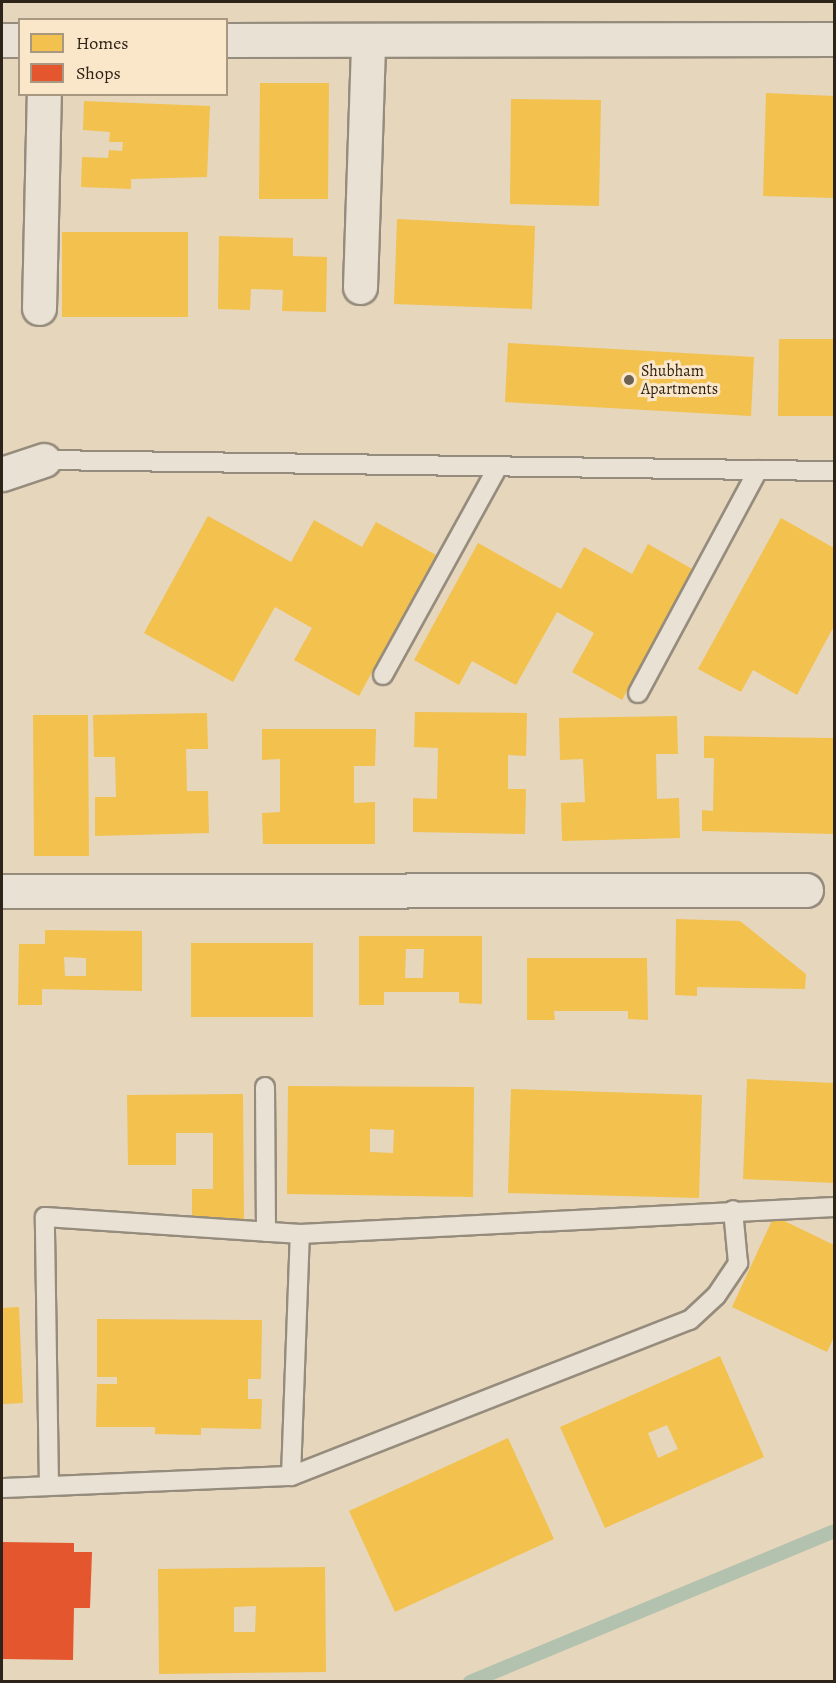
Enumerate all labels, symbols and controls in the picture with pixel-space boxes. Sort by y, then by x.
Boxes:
legend [18,18,228,96]
text: Homes [76,31,128,55]
text: Shops [76,61,121,85]
place label: Shubham Apartments [641,361,718,399]
marker: Shubham Apartments [622,373,636,387]

